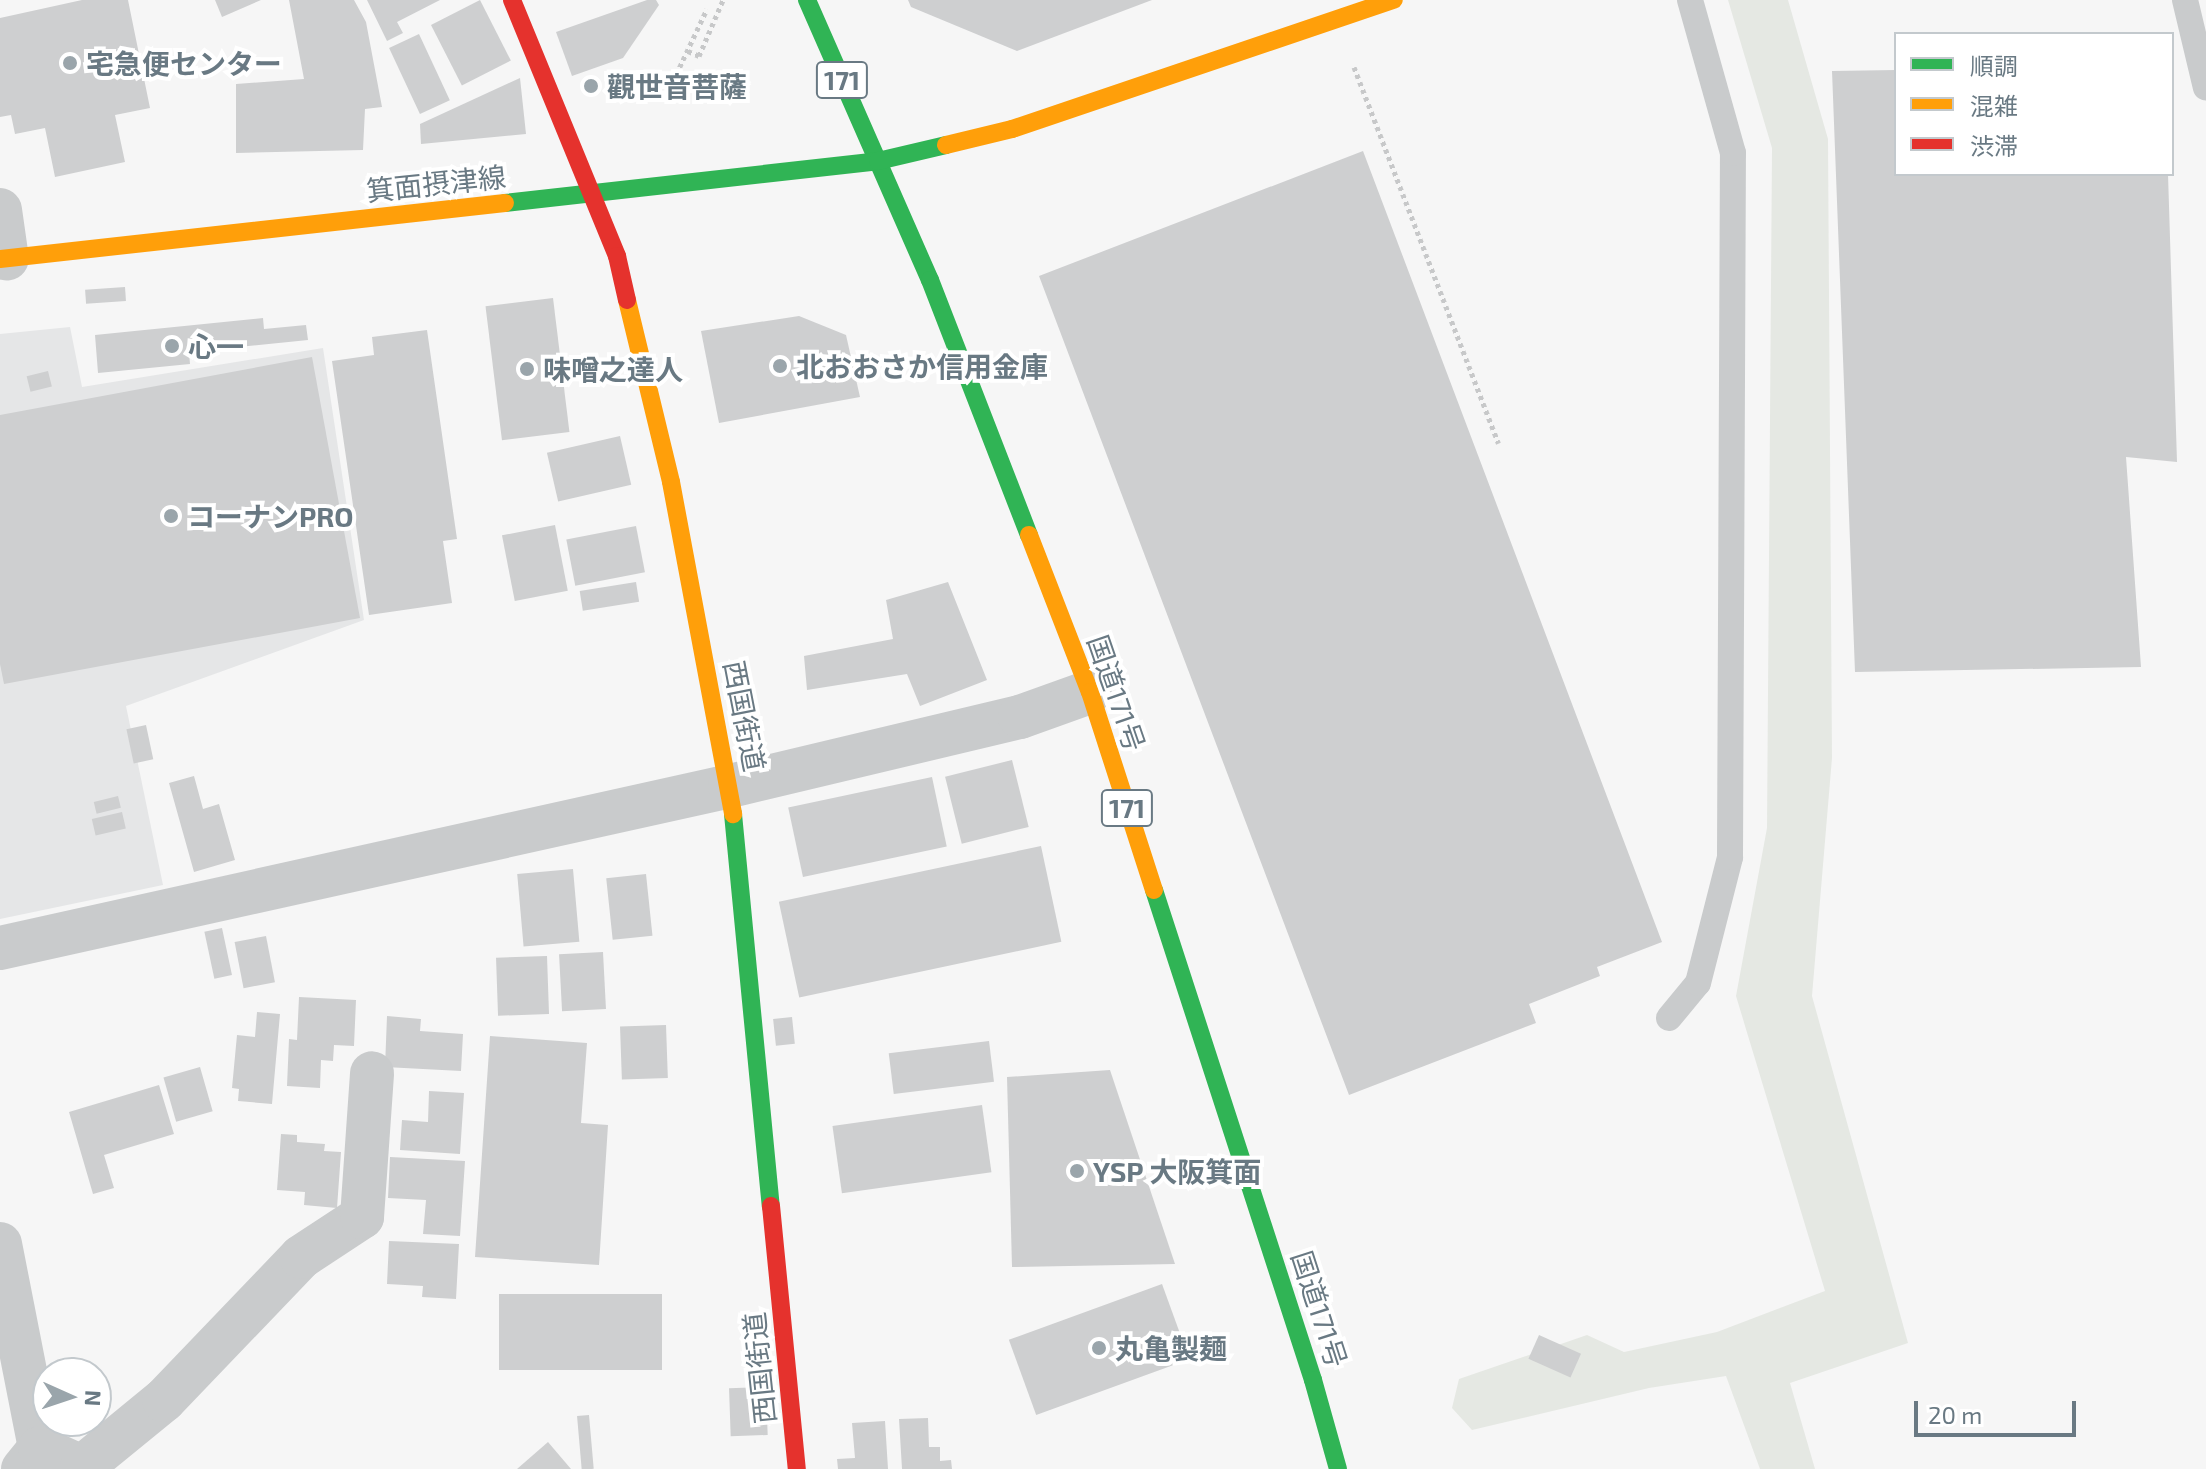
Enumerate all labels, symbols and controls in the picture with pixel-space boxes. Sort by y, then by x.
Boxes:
legend [1894,32,2174,176]
place label: 宅急便センター [86,46,282,80]
text: 順調 [1970,51,2018,80]
marker: 宅急便センター [61,54,79,72]
road number: 171 [814,58,870,102]
place label: 觀世音菩薩 [607,69,747,103]
marker: 觀世音菩薩 [582,77,600,95]
text: 混雑 [1970,91,2018,120]
text: 渋滞 [1970,131,2018,160]
street label: 箕面摂津線 [365,159,507,207]
place label: 心一 [188,329,244,363]
marker: 心一 [163,337,181,355]
place label: 北おおさか信用金庫 [796,349,1048,383]
place label: 味噌之達人 [543,352,683,386]
marker: 北おおさか信用金庫 [771,357,789,375]
marker: 味噌之達人 [518,360,536,378]
place label: コーナンPRO [187,499,354,533]
marker: コーナンPRO [162,507,180,525]
street label: 国道171号 [1081,631,1153,755]
street label: 西国街道 [718,658,772,774]
road number: 171 [1099,786,1155,830]
place label: YSP 大阪箕面 [1093,1154,1262,1188]
marker: YSP 大阪箕面 [1068,1162,1086,1180]
street label: 国道171号 [1285,1246,1355,1372]
street label: 西国街道 [736,1311,782,1425]
place label: 丸亀製麺 [1115,1331,1227,1365]
marker: 丸亀製麺 [1090,1339,1108,1357]
north arrow [32,1357,112,1437]
scale bar [1918,1385,2080,1435]
text: N [81,1390,107,1407]
text: 20 m [1928,1400,1982,1429]

